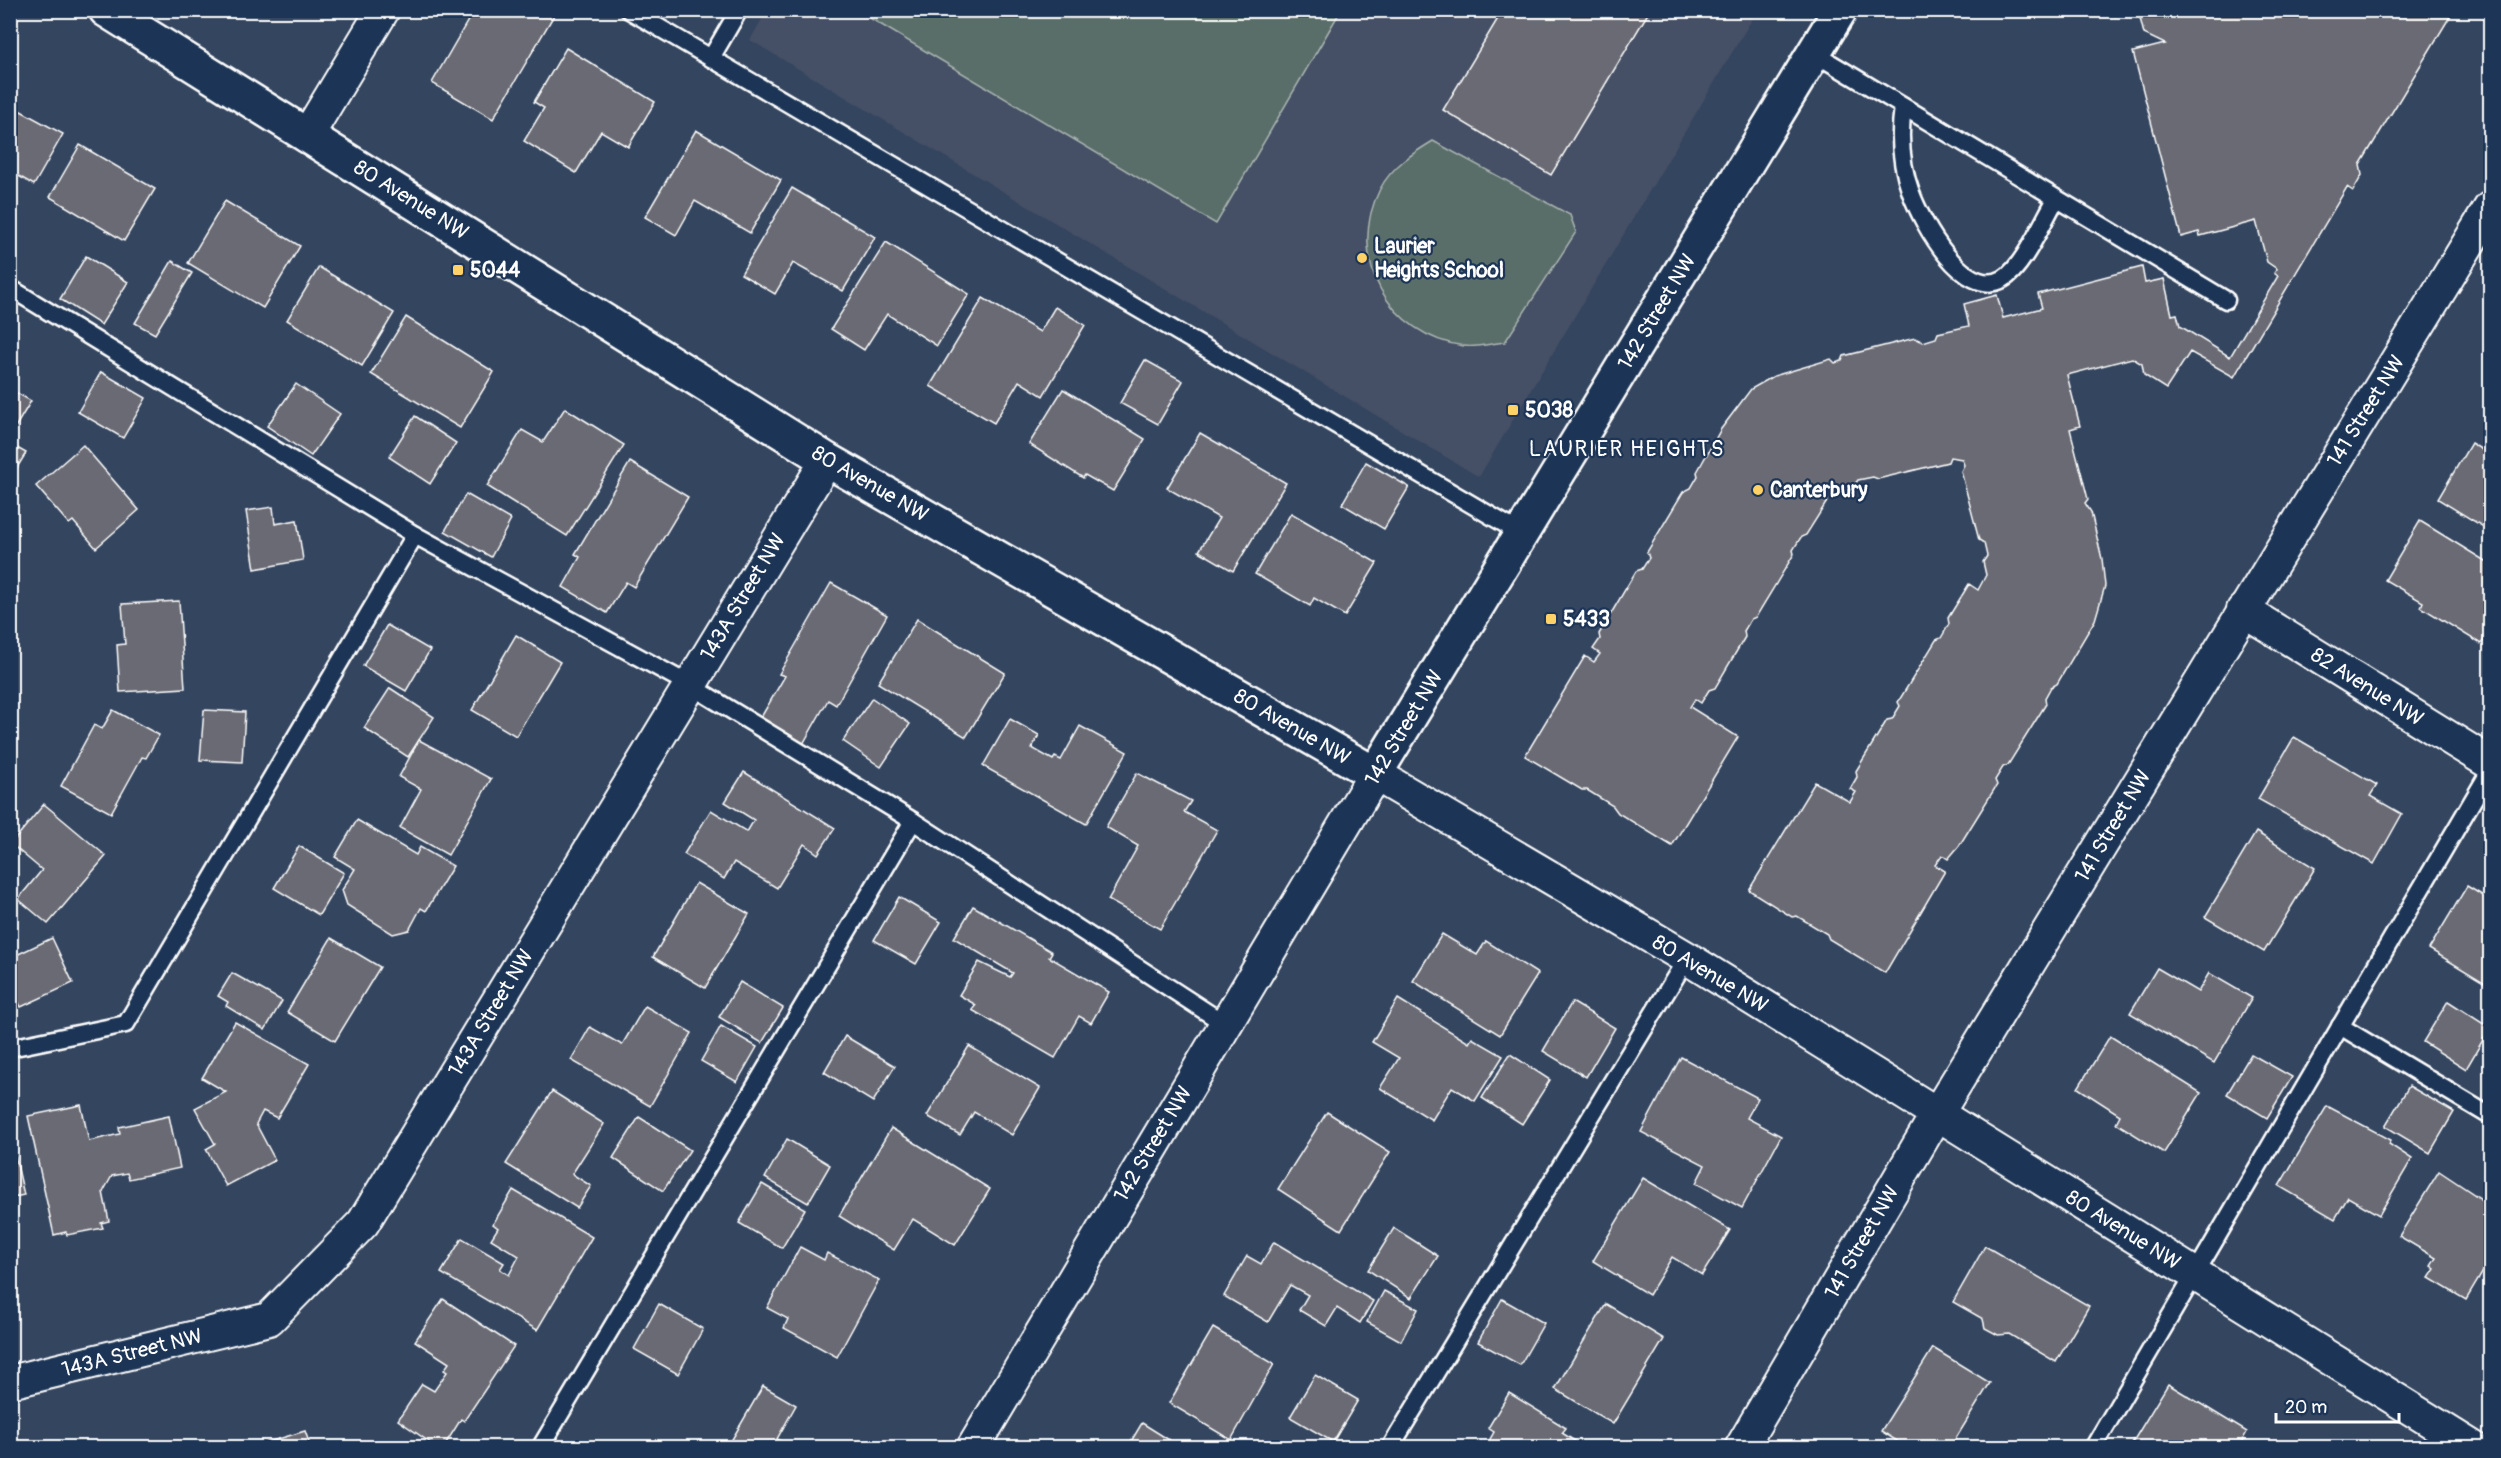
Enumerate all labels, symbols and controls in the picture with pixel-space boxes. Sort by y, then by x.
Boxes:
street label: 80 Avenue NW [348,154,474,246]
place label: Laurier Heights School [1374,233,1504,284]
street label: 142 Street NW [1612,249,1702,375]
marker: Laurier Heights School [1355,251,1369,265]
place label: 5044 [470,257,521,284]
marker: 5044 [451,263,465,277]
street label: 141 Street NW [2321,350,2411,472]
place label: 5038 [1525,397,1573,424]
marker: 5038 [1506,403,1520,417]
district label: LAURIER HEIGHTS [1529,435,1725,463]
street label: 80 Avenue NW [807,440,933,528]
place label: Canterbury [1770,477,1867,504]
marker: Canterbury [1751,483,1765,497]
street label: 143A Street NW [694,528,792,666]
place label: 5433 [1563,606,1610,633]
marker: 5433 [1544,612,1558,626]
street label: 82 Avenue NW [2306,642,2428,732]
street label: 142 Street NW [1359,665,1449,791]
street label: 80 Avenue NW [1229,683,1355,771]
street label: 141 Street NW [2069,765,2157,887]
street label: 80 Avenue NW [1647,929,1773,1019]
street label: 143A Street NW [442,944,540,1082]
street label: 142 Street NW [1108,1081,1198,1207]
street label: 141 Street NW [1819,1180,1905,1304]
street label: 80 Avenue NW [2060,1184,2186,1276]
street label: 143A Street NW [59,1322,205,1384]
scale bar [2276,1386,2399,1424]
text: 20 m [2285,1396,2327,1419]

